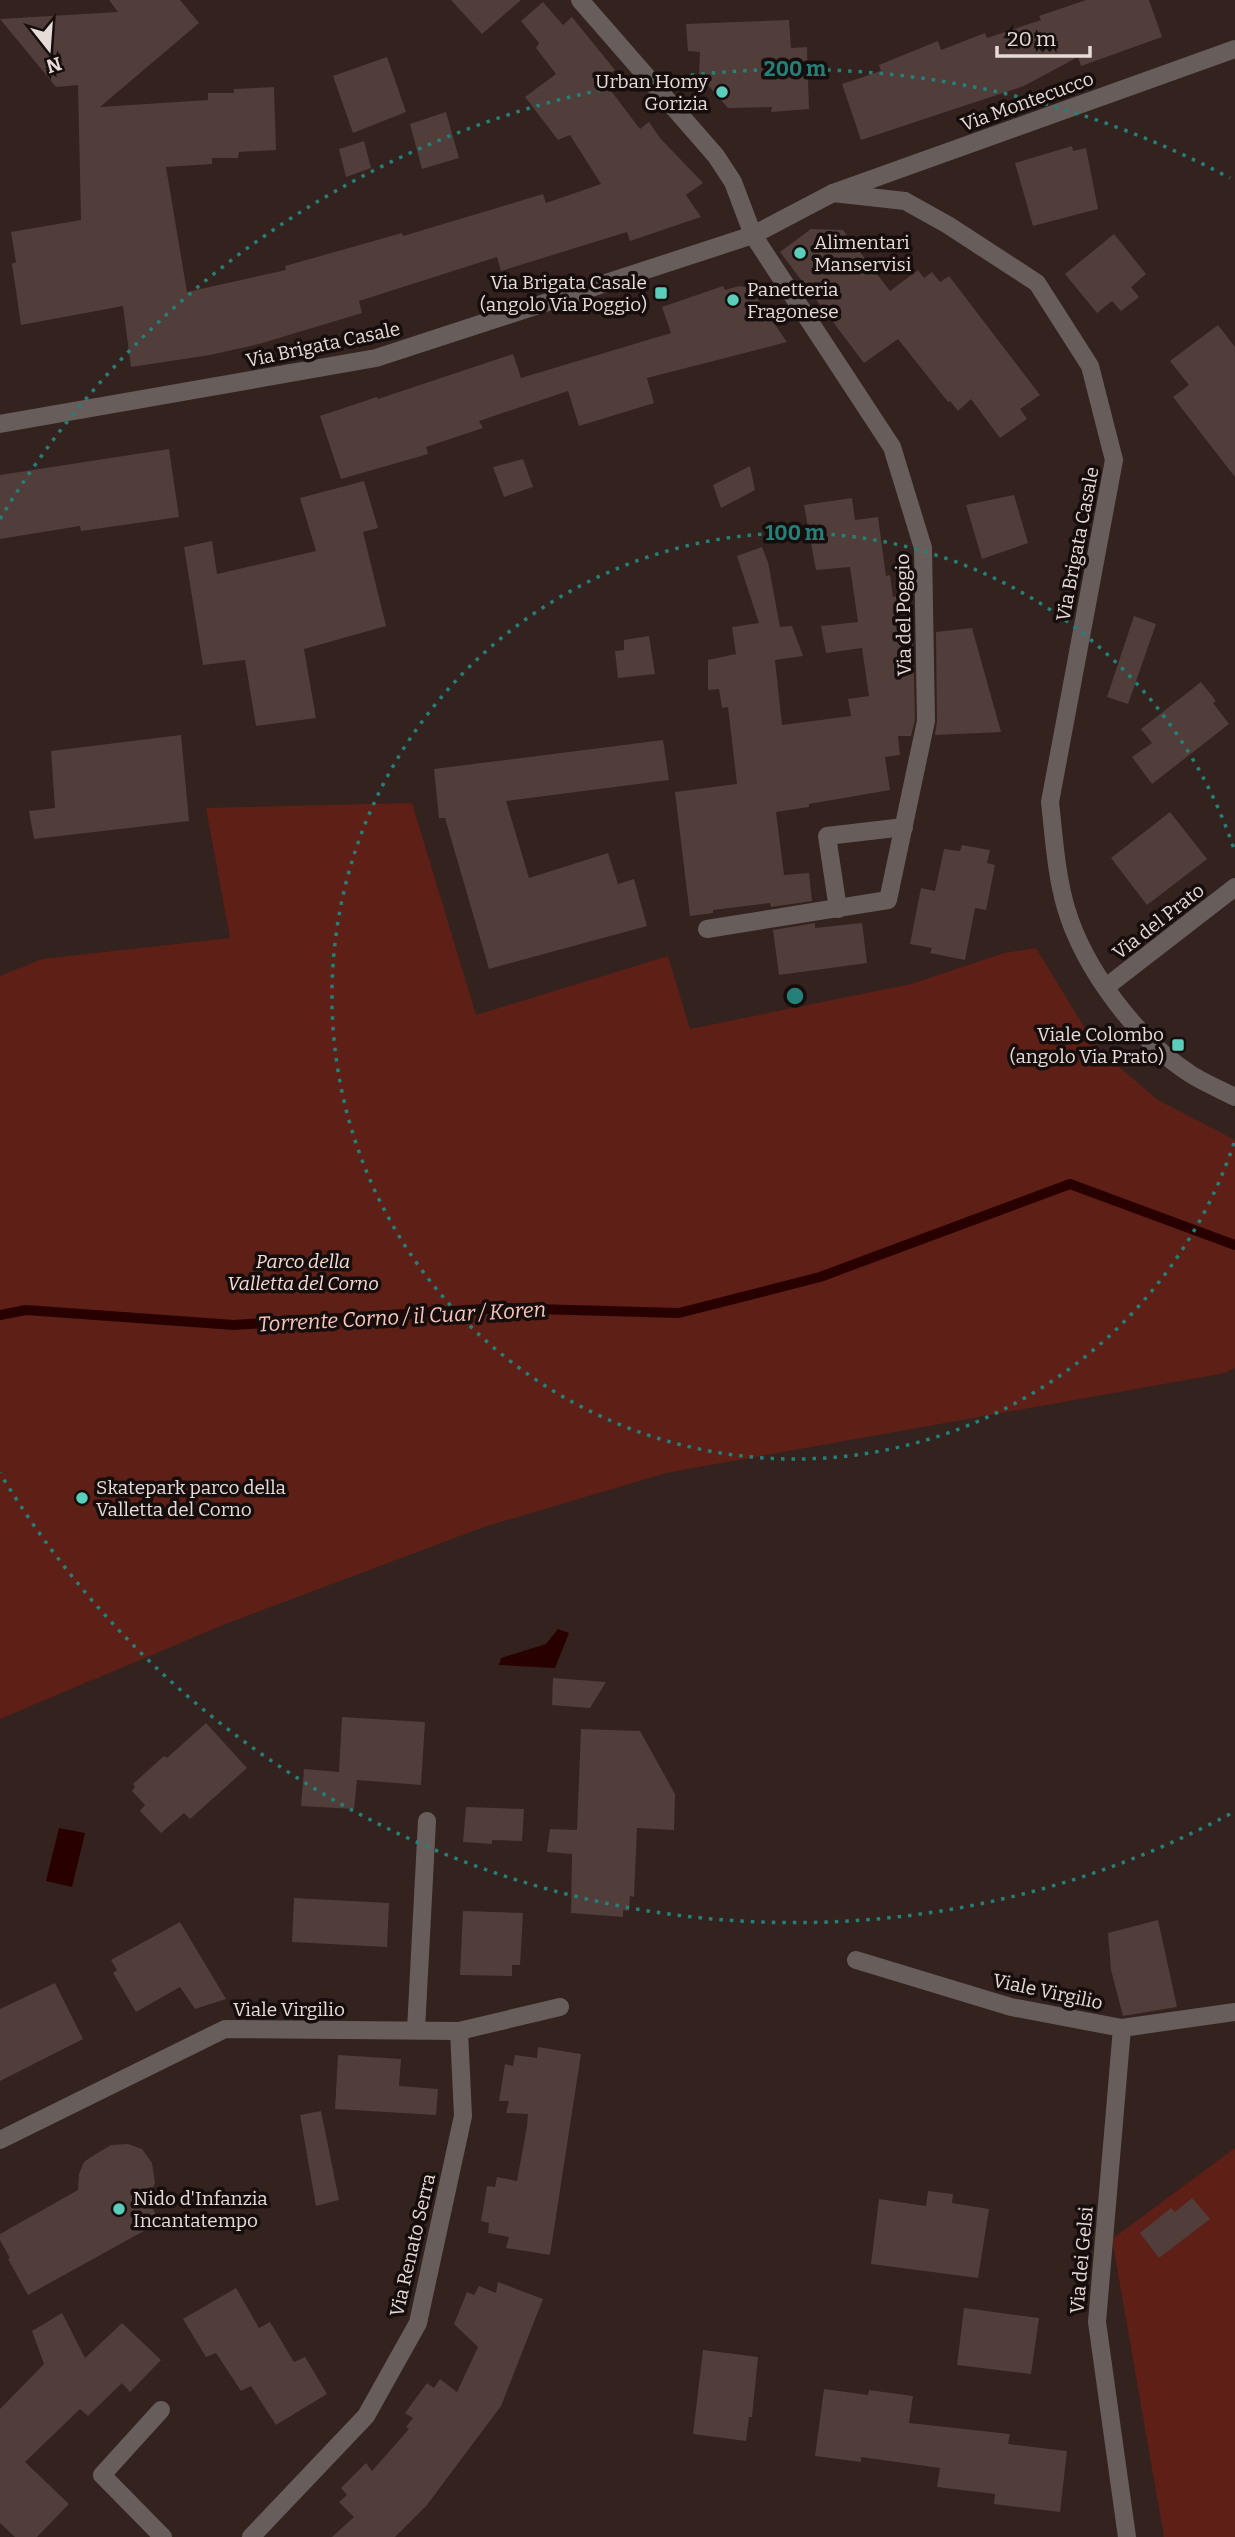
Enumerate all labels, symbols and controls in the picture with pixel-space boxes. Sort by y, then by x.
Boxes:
north arrow [14,14,84,84]
scale bar [997,14,1090,58]
text: 20 m [1007,26,1056,52]
text: N [43,52,64,78]
text: 200 m [764,56,826,82]
street label: Via Montecucco [958,67,1097,136]
place label: Urban Homy Gorizia [595,70,709,115]
marker: Urban Homy Gorizia [714,84,730,100]
place label: Alimentari Manservisi [814,231,912,276]
marker: Alimentari Manservisi [792,245,808,261]
place label: Via Brigata Casale (angolo Via Poggio) [480,271,647,316]
place label: Panetteria Fragonese [747,278,839,323]
marker: Via Brigata Casale (angolo Via Poggio) [653,285,669,301]
marker: Panetteria Fragonese [725,292,741,308]
street label: Via Brigata Casale [244,317,402,372]
street label: Via Brigata Casale [1051,465,1104,623]
text: 100 m [765,520,825,546]
street label: Via del Poggio [891,553,916,676]
street label: Via del Prato [1108,879,1209,964]
centre of rings [783,984,807,1008]
place label: Viale Colombo (angolo Via Prato) [1010,1023,1164,1068]
marker: Viale Colombo (angolo Via Prato) [1170,1037,1186,1053]
park label: Parco della Valletta del Corno [227,1250,379,1295]
water label: Torrente Corno / il Cuar / Koren [257,1296,547,1338]
place label: Skatepark parco della Valletta del Corno [96,1476,287,1521]
marker: Skatepark parco della Valletta del Corno [74,1490,90,1506]
street label: Viale Virgilio [991,1969,1105,2014]
street label: Viale Virgilio [233,1998,345,2021]
street label: Via Renato Serra [385,2171,440,2319]
place label: Nido d'Infanzia Incantatempo [133,2187,268,2232]
marker: Nido d'Infanzia Incantatempo [111,2201,127,2217]
street label: Via dei Gelsi [1065,2205,1098,2315]

